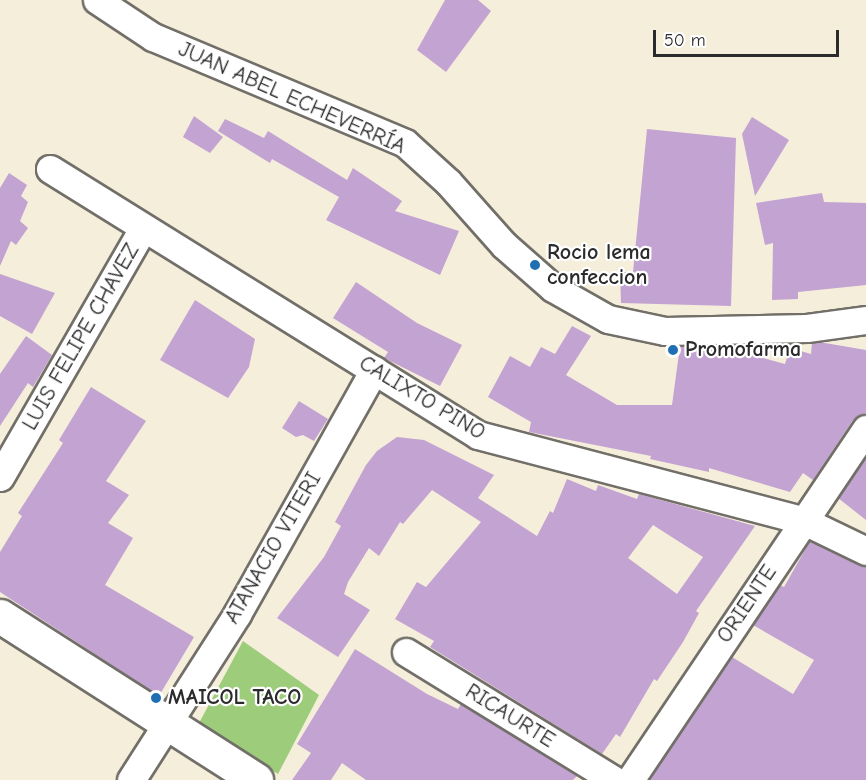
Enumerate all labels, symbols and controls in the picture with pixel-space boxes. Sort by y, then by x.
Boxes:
scale bar [656,18,842,56]
text: 50 m [664,30,706,51]
street label: JUAN ABEL ECHEVERRÍA [174,36,410,160]
street label: LUIS FELIPE CHAVEZ [17,239,145,435]
place label: Rocio lema confeccion [547,239,651,290]
marker: Rocio lema confeccion [528,258,542,272]
place label: Promofarma [685,337,801,363]
marker: Promofarma [666,343,680,357]
street label: CALIXTO PINO [354,350,490,446]
street label: ATANACIO VITERI [219,468,327,628]
street label: ORIENTE [711,560,783,648]
street label: RICAURTE [460,678,560,754]
place label: MAICOL TACO [168,685,301,711]
marker: MAICOL TACO [149,691,163,705]

